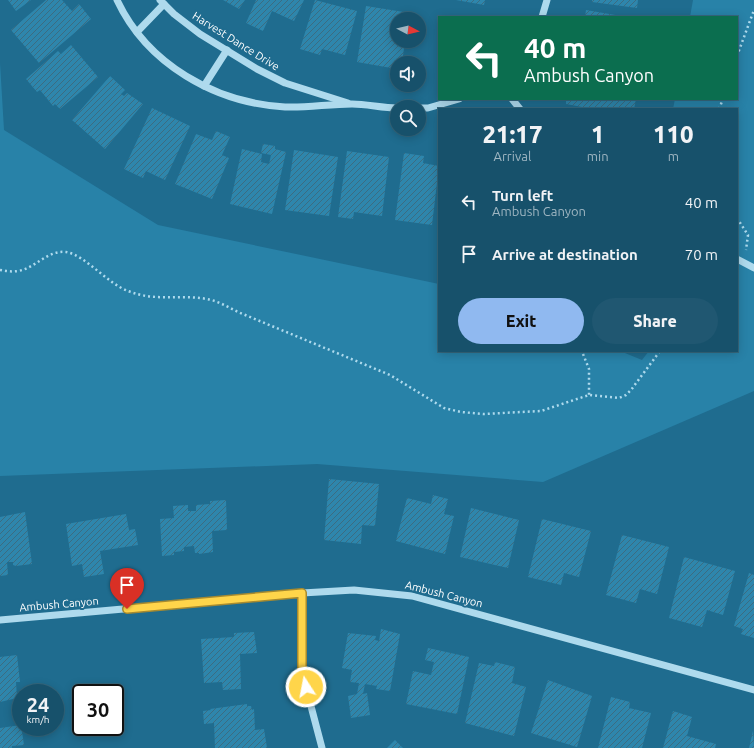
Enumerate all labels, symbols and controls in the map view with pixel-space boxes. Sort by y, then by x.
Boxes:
street label: Harvest Dance Drive [190,9,282,73]
north arrow [390,12,426,48]
map controls [390,12,426,136]
icon: left [458,32,510,84]
text: 40 m [524,32,586,63]
button: sound [390,56,426,92]
text: Ambush Canyon [524,65,654,85]
button: search [390,100,426,136]
text: 21:17 [482,121,542,148]
text: 1 [591,121,604,148]
text: 110 [653,121,694,148]
text: Arrival [493,149,531,163]
text: min [587,149,609,163]
text: m [668,149,679,163]
text: Turn left [492,187,553,204]
icon: left [458,191,480,213]
text: 40 m [685,194,718,211]
text: Ambush Canyon [492,204,586,218]
icon: arrive [458,243,480,265]
text: Arrive at destination [492,246,638,263]
text: 70 m [685,246,718,263]
button: Exit [458,298,584,344]
button: Share [592,298,718,344]
pin [110,568,144,609]
icon: arrive [116,574,138,596]
street label: Ambush Canyon [404,579,484,609]
street label: Ambush Canyon [19,595,99,613]
position arrow [285,666,327,708]
speed limit sign: 30 [72,684,124,736]
text: 24 [27,693,49,716]
text: km/h [26,714,50,725]

